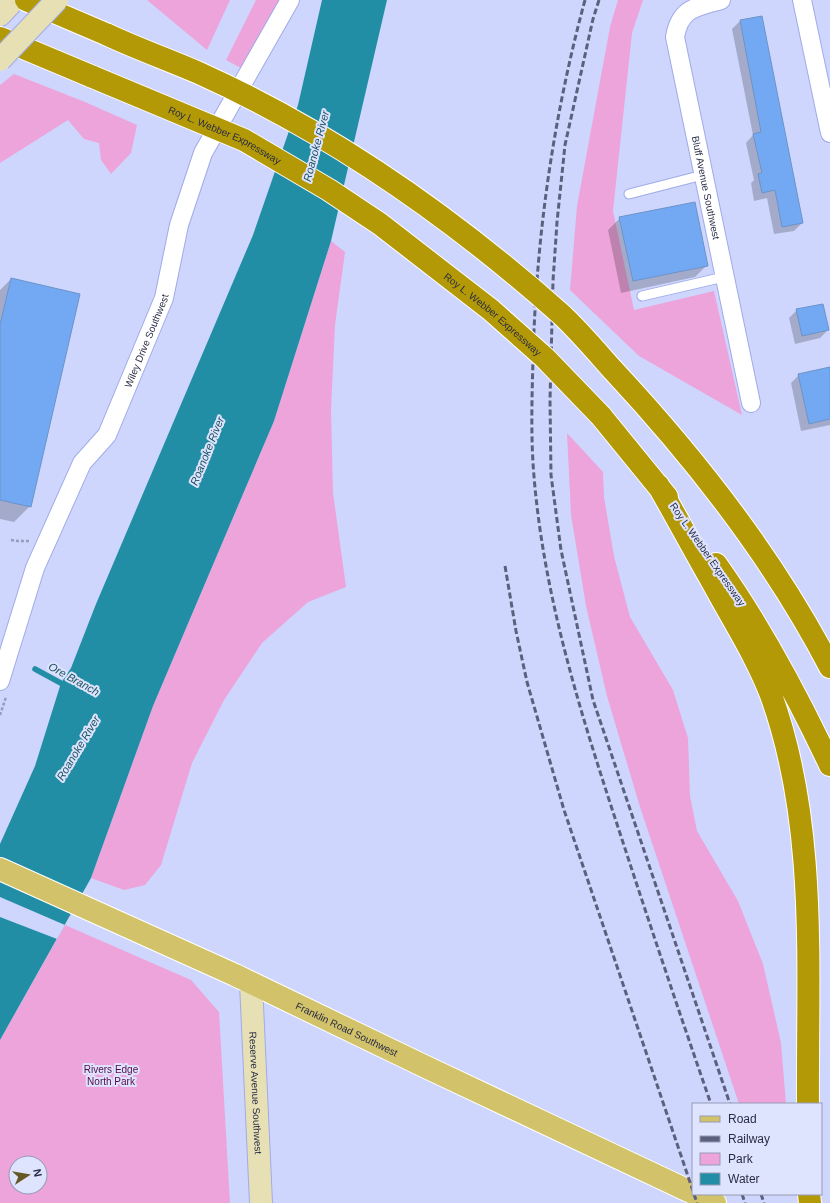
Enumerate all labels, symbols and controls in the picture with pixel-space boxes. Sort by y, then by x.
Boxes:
street label: Roy L. Webber Expressway [167,104,283,166]
water label: Roanoke River [301,108,332,183]
street label: Bluff Avenue Southwest [690,135,722,241]
street label: Roy L. Webber Expressway [442,271,543,358]
street label: Wiley Drive Southwest [122,293,171,389]
water label: Roanoke River [188,414,227,487]
street label: Roy L. Webber Expressway [668,501,747,608]
water label: Ore Branch [46,660,102,698]
water label: Roanoke River [54,713,103,782]
street label: Franklin Road Southwest [294,1000,400,1059]
street label: Reserve Avenue Southwest [247,1031,264,1155]
park label: Rivers Edge North Park [84,1064,139,1087]
legend [692,1103,822,1195]
text: Road [728,1112,757,1126]
text: Railway [728,1132,770,1146]
text: Park [728,1152,754,1166]
north arrow [8,1155,48,1195]
text: N [31,1168,44,1178]
text: Water [728,1172,760,1186]

